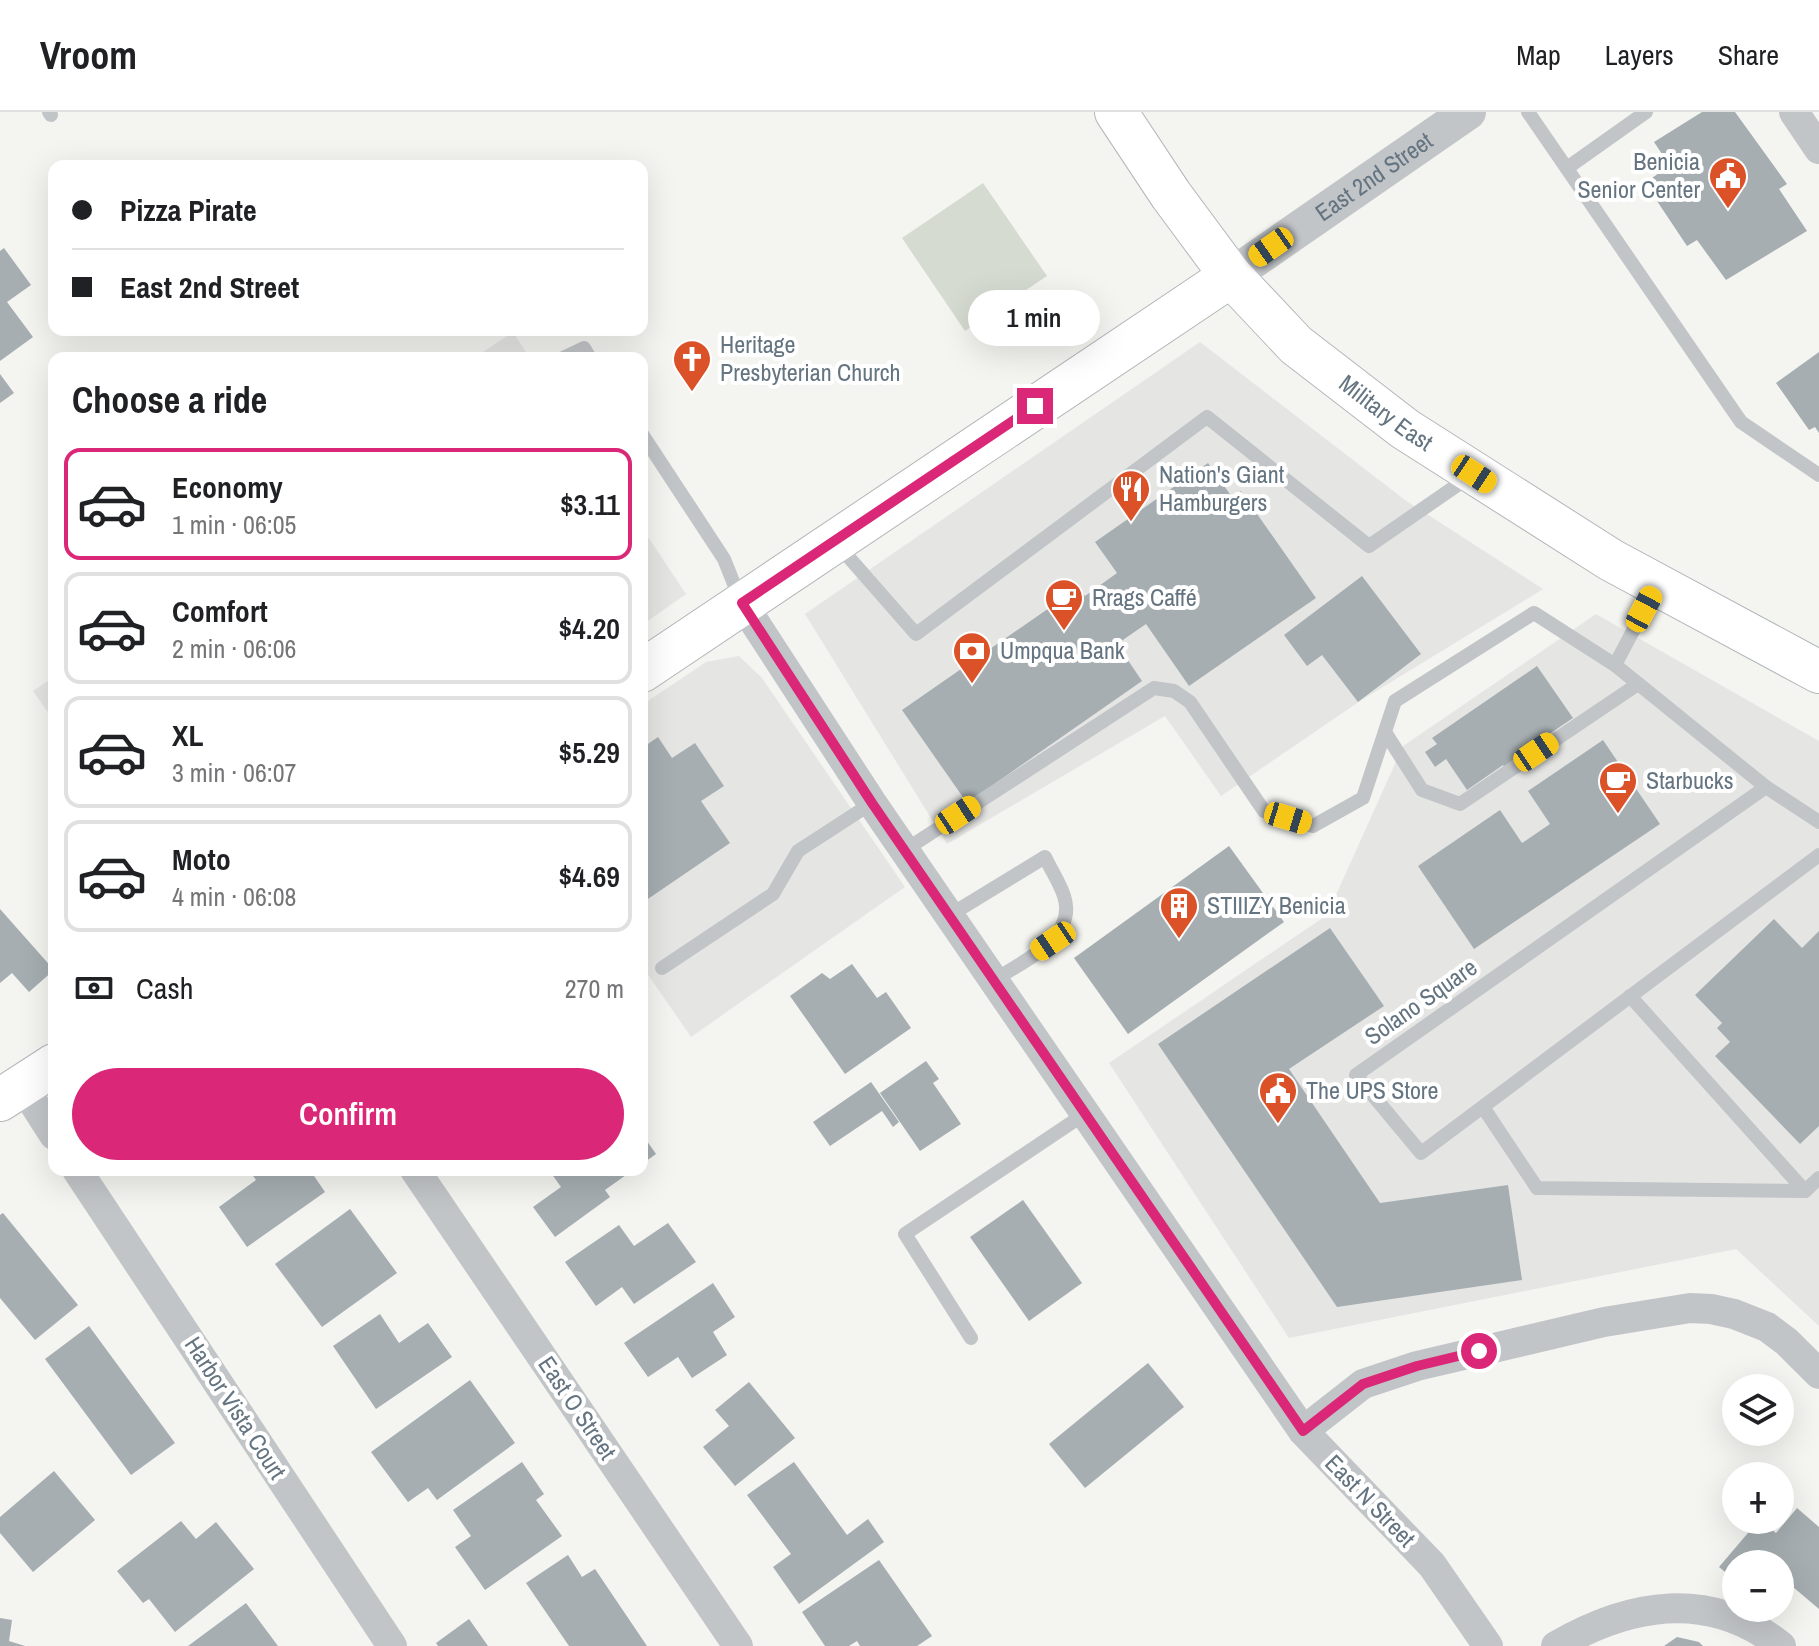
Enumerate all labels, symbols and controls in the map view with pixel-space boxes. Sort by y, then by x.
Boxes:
text: Vroom [40,30,137,81]
text: Map [1516,36,1561,74]
text: Layers [1605,36,1674,74]
text: Share [1718,36,1779,74]
street label: East 2nd Street [1309,124,1439,228]
place label: Benicia Senior Center [1577,145,1700,205]
public building icon: Benicia Senior Center [1707,155,1749,210]
text: Pizza Pirate [120,190,257,230]
car [1244,223,1298,271]
text: East 2nd Street [120,267,299,307]
callout: 1 min [969,290,1101,346]
text: 1 min [1007,300,1061,335]
place label: Heritage Presbyterian Church [720,328,900,388]
church icon: Heritage Presbyterian Church [671,338,713,393]
street label: Military East [1333,367,1440,458]
text: Choose a ride [72,376,267,424]
route end [1017,388,1053,424]
car [1447,451,1501,497]
place label: Nation's Giant Hamburgers [1159,458,1285,518]
text: Economy [172,467,283,507]
icon: car [76,468,148,540]
restaurant icon: Nation's Giant Hamburgers [1110,468,1152,523]
text: $3.11 [560,484,620,524]
text: 1 min · 06:05 [172,507,296,542]
cafe icon: Rrags Caffé [1043,577,1085,632]
place label: Rrags Caffé [1092,581,1197,613]
car [1622,582,1666,636]
text: Comfort [172,591,268,631]
icon: car [76,592,148,664]
text: $4.20 [558,608,620,648]
bank icon: Umpqua Bank [951,630,993,685]
text: 2 min · 06:06 [172,631,296,666]
place label: Umpqua Bank [1000,634,1125,666]
text: XL [172,715,203,755]
icon: car [76,716,148,788]
car [1509,729,1563,775]
text: $5.29 [558,732,620,772]
text: 3 min · 06:07 [172,755,296,790]
cafe icon: Starbucks [1597,760,1639,815]
place label: Starbucks [1646,764,1734,796]
car [931,792,985,838]
car [1262,800,1314,836]
text: Moto [172,839,231,879]
icon: car [76,840,148,912]
text: $4.69 [558,856,620,896]
text: 4 min · 06:08 [172,879,296,914]
building icon: STIIIZY Benicia [1158,885,1200,940]
place label: STIIIZY Benicia [1207,889,1346,921]
car [1026,918,1080,964]
street label: Solano Square [1358,951,1483,1052]
icon: cash [72,966,116,1010]
text: Cash [136,968,193,1008]
text: 270 m [565,971,624,1006]
button: Confirm [72,1068,624,1160]
public building icon: The UPS Store [1257,1070,1299,1125]
place label: The UPS Store [1306,1074,1438,1106]
street label: Harbor Vista Court [178,1330,294,1485]
route start [1461,1333,1497,1369]
street label: East O Street [532,1350,624,1466]
map controls [1722,1374,1794,1622]
button: layers [1722,1374,1794,1446]
street label: East N Street [1319,1447,1423,1554]
button: + [1722,1462,1794,1534]
button: − [1722,1550,1794,1622]

